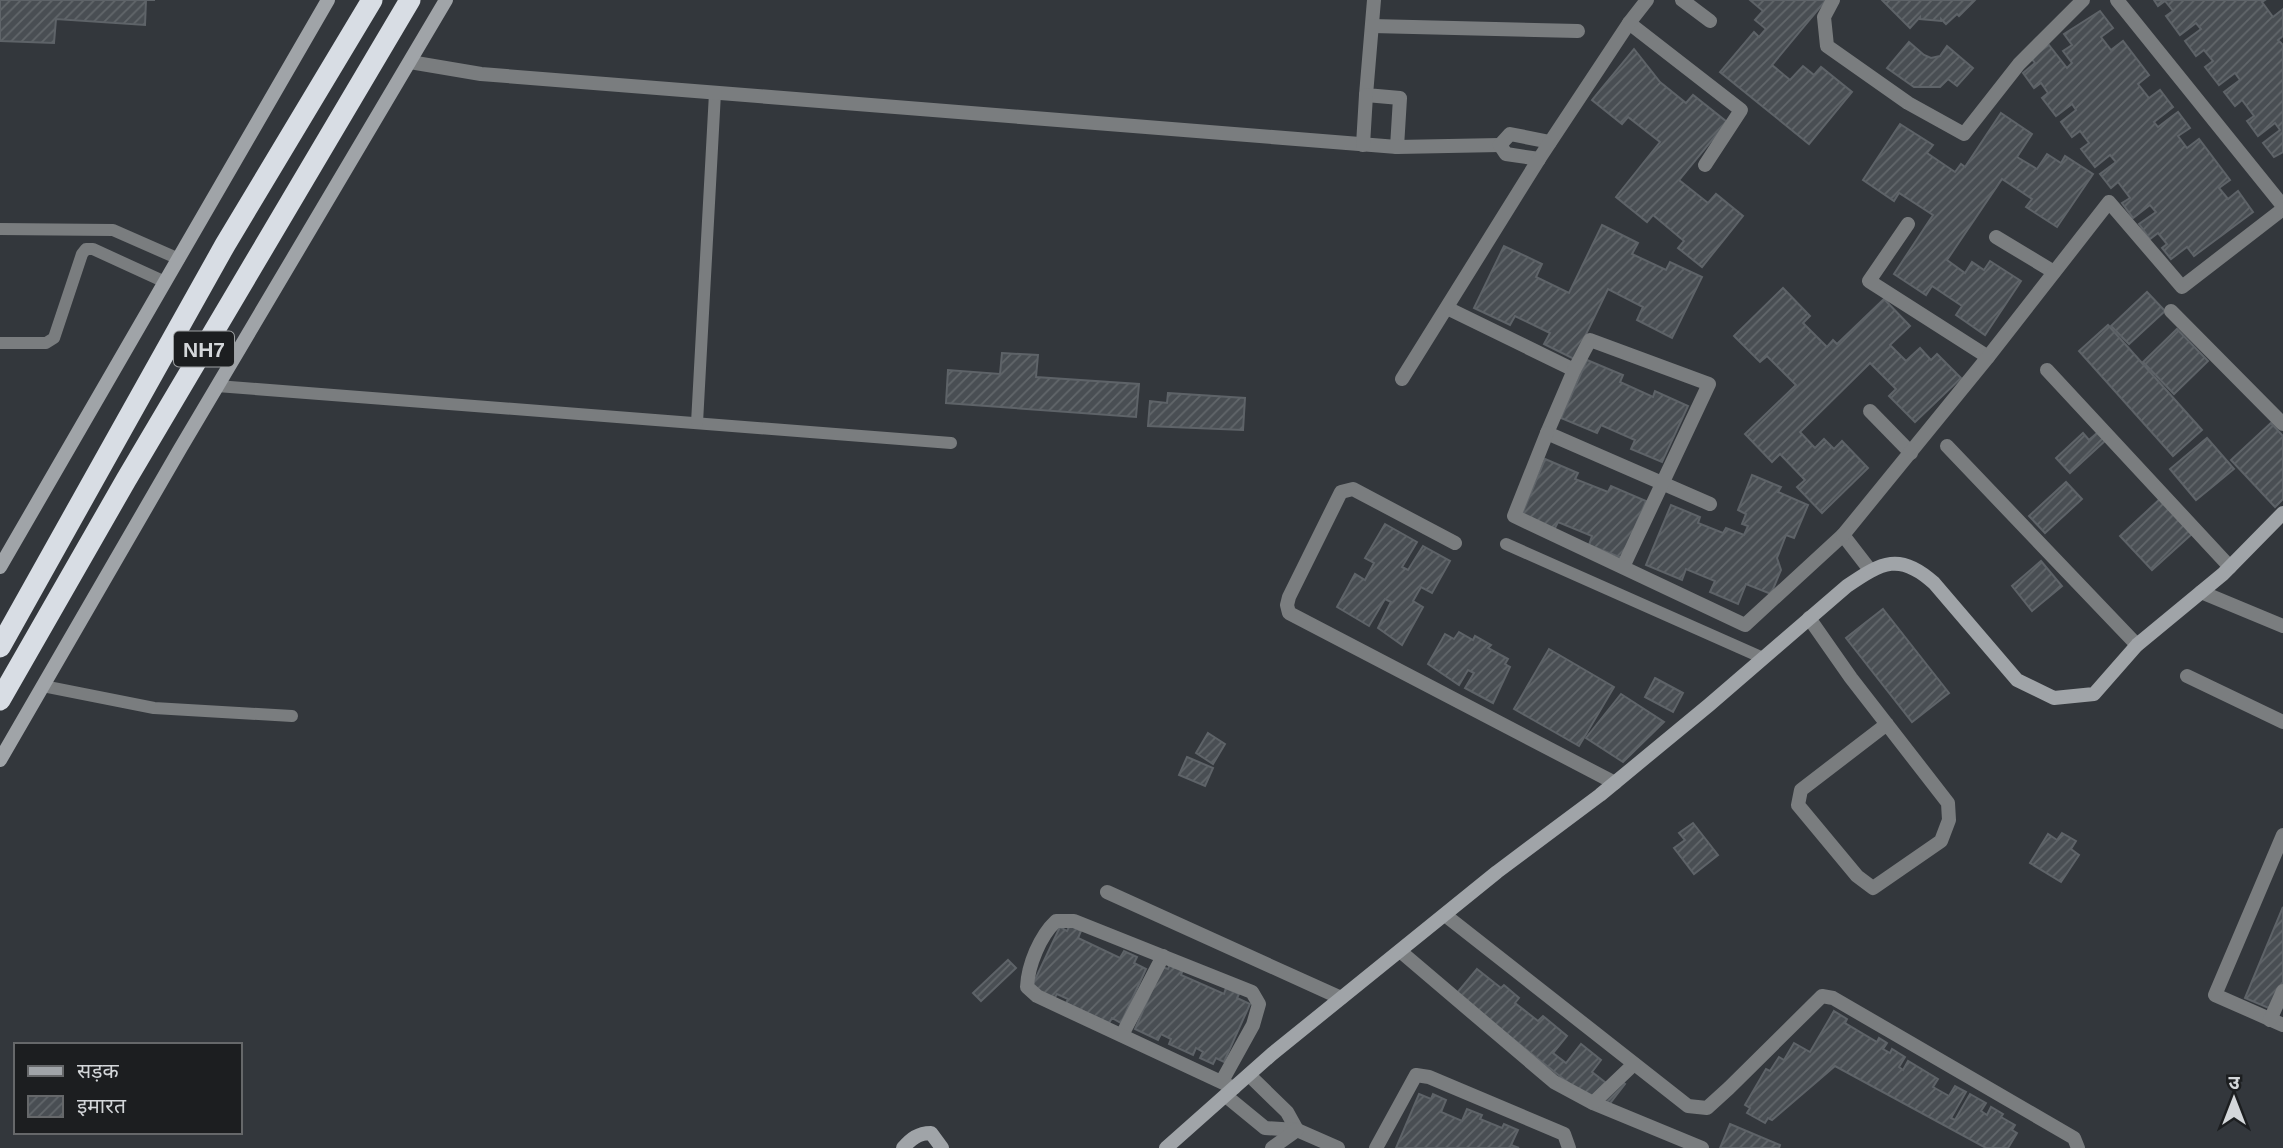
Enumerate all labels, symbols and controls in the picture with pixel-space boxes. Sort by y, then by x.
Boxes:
road number: NH7 [174,332,234,366]
legend [14,1043,242,1134]
text: सड़क [77,1059,119,1082]
north arrow [2199,1064,2269,1134]
text: उ [2228,1072,2240,1093]
text: इमारत [77,1094,127,1117]

